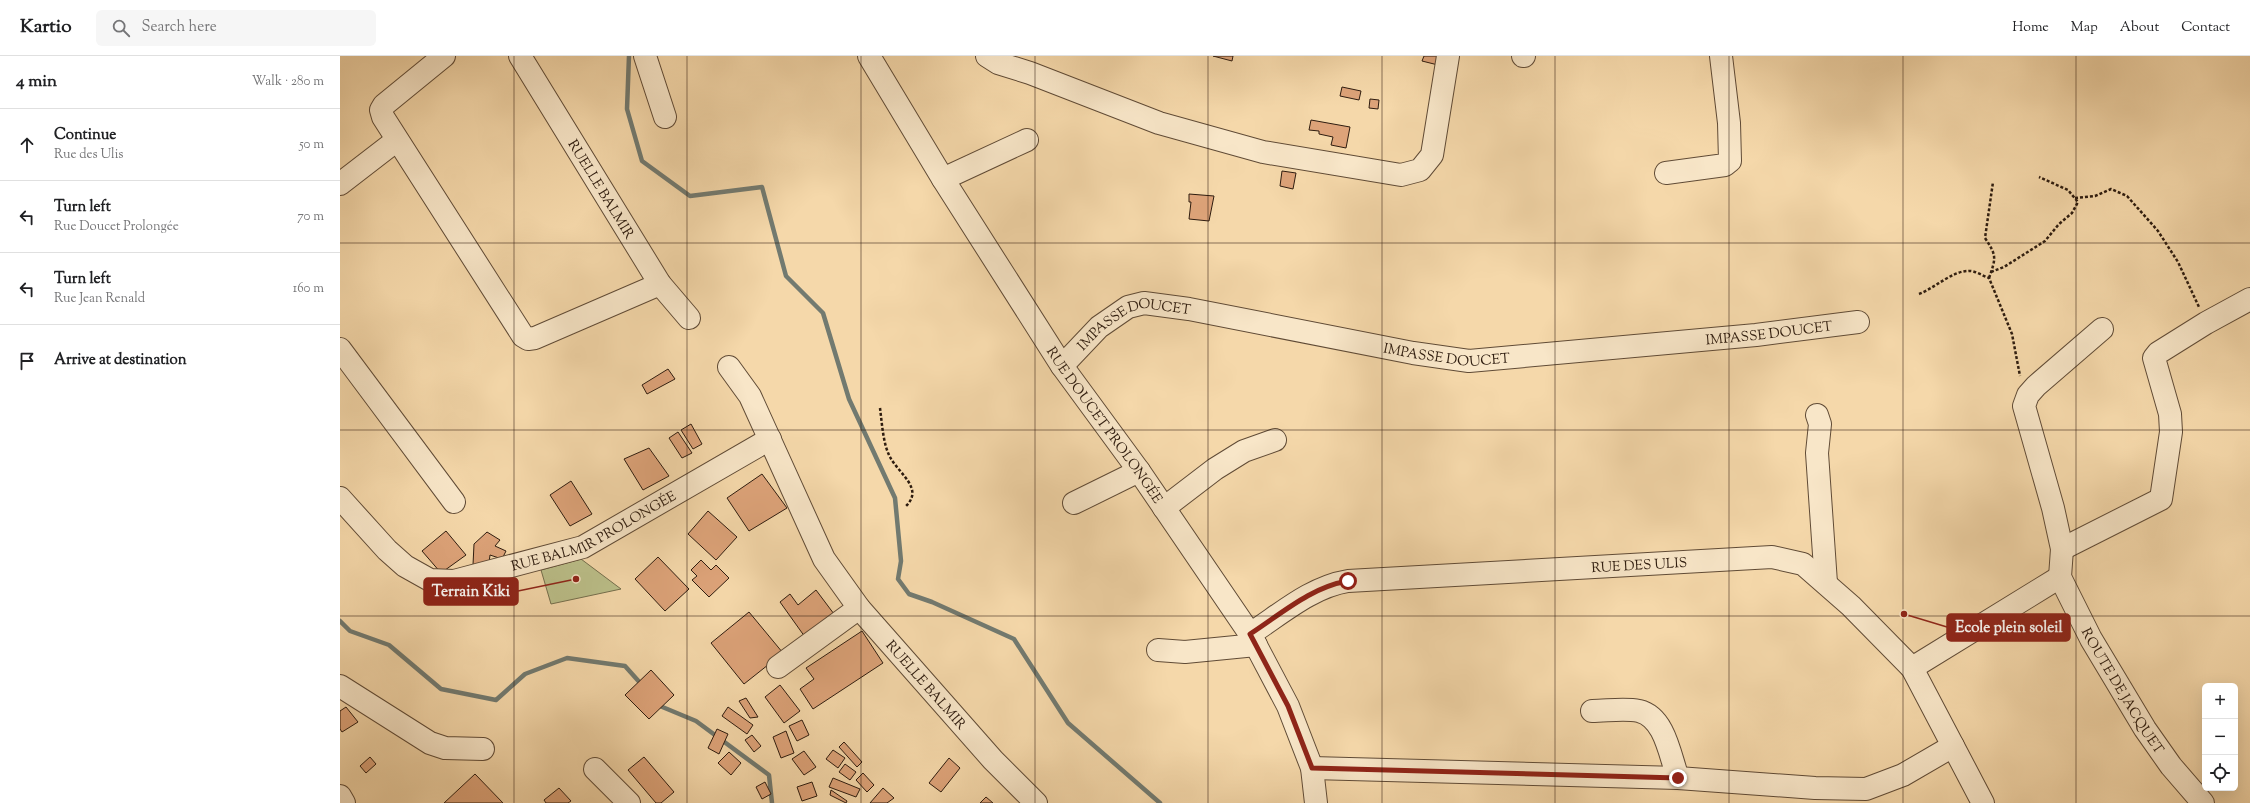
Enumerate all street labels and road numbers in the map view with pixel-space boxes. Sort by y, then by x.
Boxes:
street label: RUELLE BALMIR [562,136,638,243]
street label: IMPASSE DOUCET [1074,294,1192,356]
street label: IMPASSE DOUCET [1705,317,1834,352]
street label: IMPASSE DOUCET [1381,339,1511,373]
street label: RUE DOUCET PROLONGÉE [1040,344,1167,509]
street label: RUE BALMIR PROLONGÉE [509,487,681,578]
street label: RUE DES ULIS [1591,554,1688,579]
street label: ROUTE DE JACQUET [2075,625,2168,759]
street label: RUELLE BALMIR [880,637,970,735]

